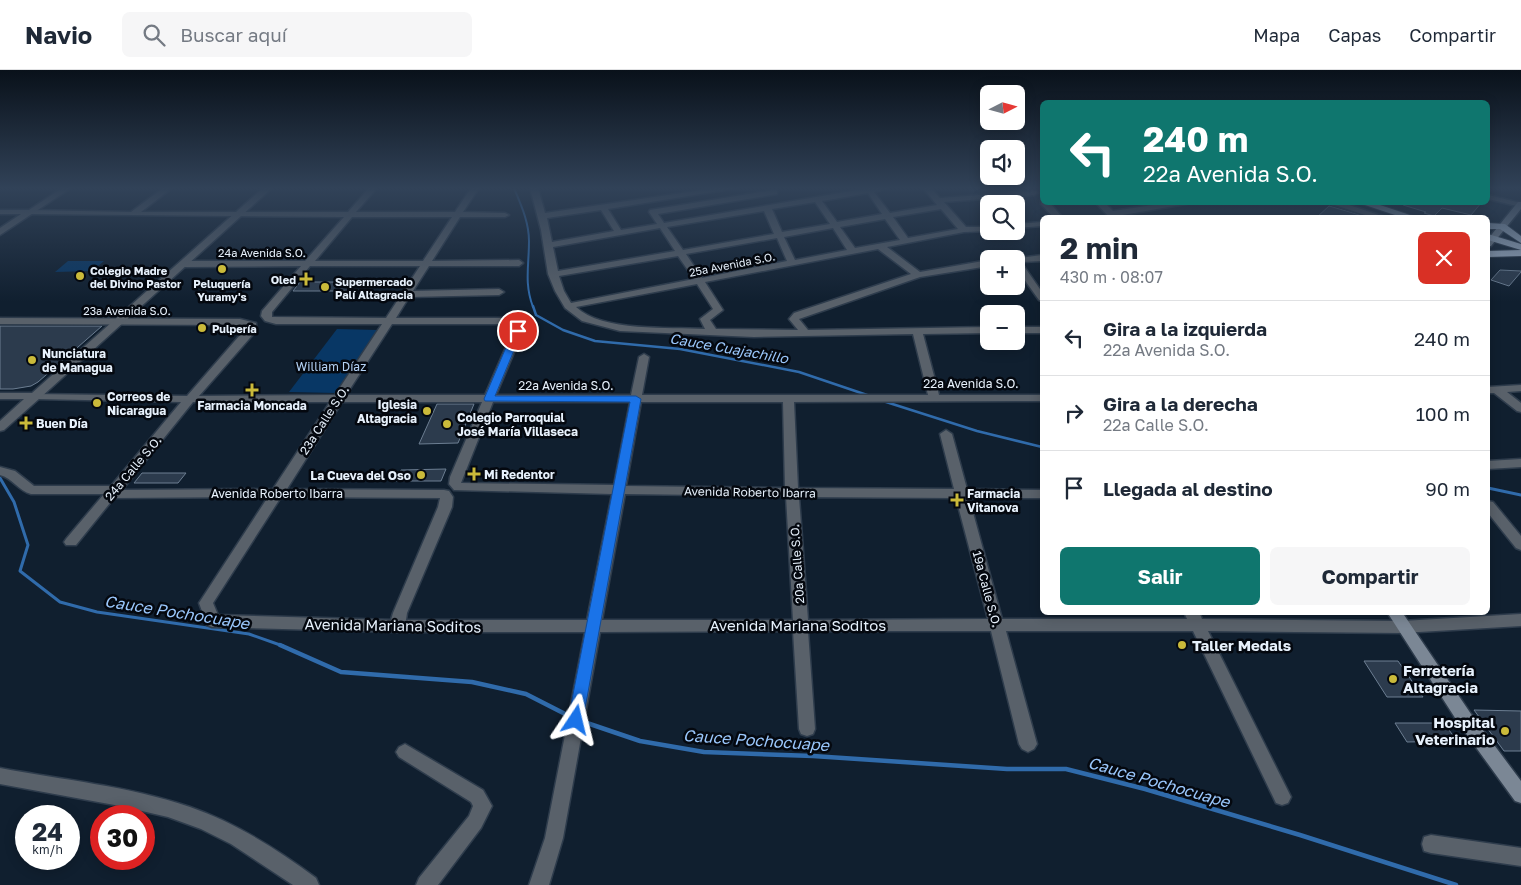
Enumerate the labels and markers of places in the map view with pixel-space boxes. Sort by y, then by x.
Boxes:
marker: Peluquería Yuramy's [216,263,228,275]
place label: Colegio Madre del Divino Pastor [90,264,182,290]
marker: Colegio Madre del Divino Pastor [74,270,86,282]
place label: Oled [271,273,296,286]
marker: Oled [300,273,312,285]
place label: Supermercado Palí Altagracia [335,275,413,301]
place label: Peluquería Yuramy's [193,277,251,303]
marker: Supermercado Palí Altagracia [319,281,331,293]
pin [497,310,539,352]
marker: Pulpería [196,322,208,334]
place label: Pulpería [212,322,257,335]
place label: Nunciatura de Managua [42,346,113,375]
marker: Nunciatura de Managua [26,354,38,366]
marker: Farmacia Moncada [246,384,258,396]
place label: Correos de Nicaragua [107,389,170,418]
marker: Correos de Nicaragua [91,397,103,409]
place label: Iglesia Altagracia [357,397,417,426]
place label: Farmacia Moncada [197,398,307,413]
marker: Iglesia Altagracia [421,405,433,417]
place label: Colegio Parroquial José María Villaseca [457,410,578,439]
place label: Buen Día [36,416,88,431]
marker: Buen Día [20,417,32,429]
marker: Colegio Parroquial José María Villaseca [441,418,453,430]
place label: Mi Redentor [484,467,555,482]
place label: La Cueva del Oso [310,468,411,483]
marker: Mi Redentor [468,468,480,480]
marker: La Cueva del Oso [415,469,427,481]
place label: Farmacia Vitanova [967,486,1020,515]
marker: Farmacia Vitanova [951,494,963,506]
place label: Taller Medals [1192,636,1291,654]
marker: Taller Medals [1176,639,1188,651]
place label: Ferretería Altagracia [1403,661,1478,696]
marker: Ferretería Altagracia [1387,673,1399,685]
place label: Hospital Veterinario [1415,713,1495,748]
marker: Hospital Veterinario [1499,725,1511,737]

